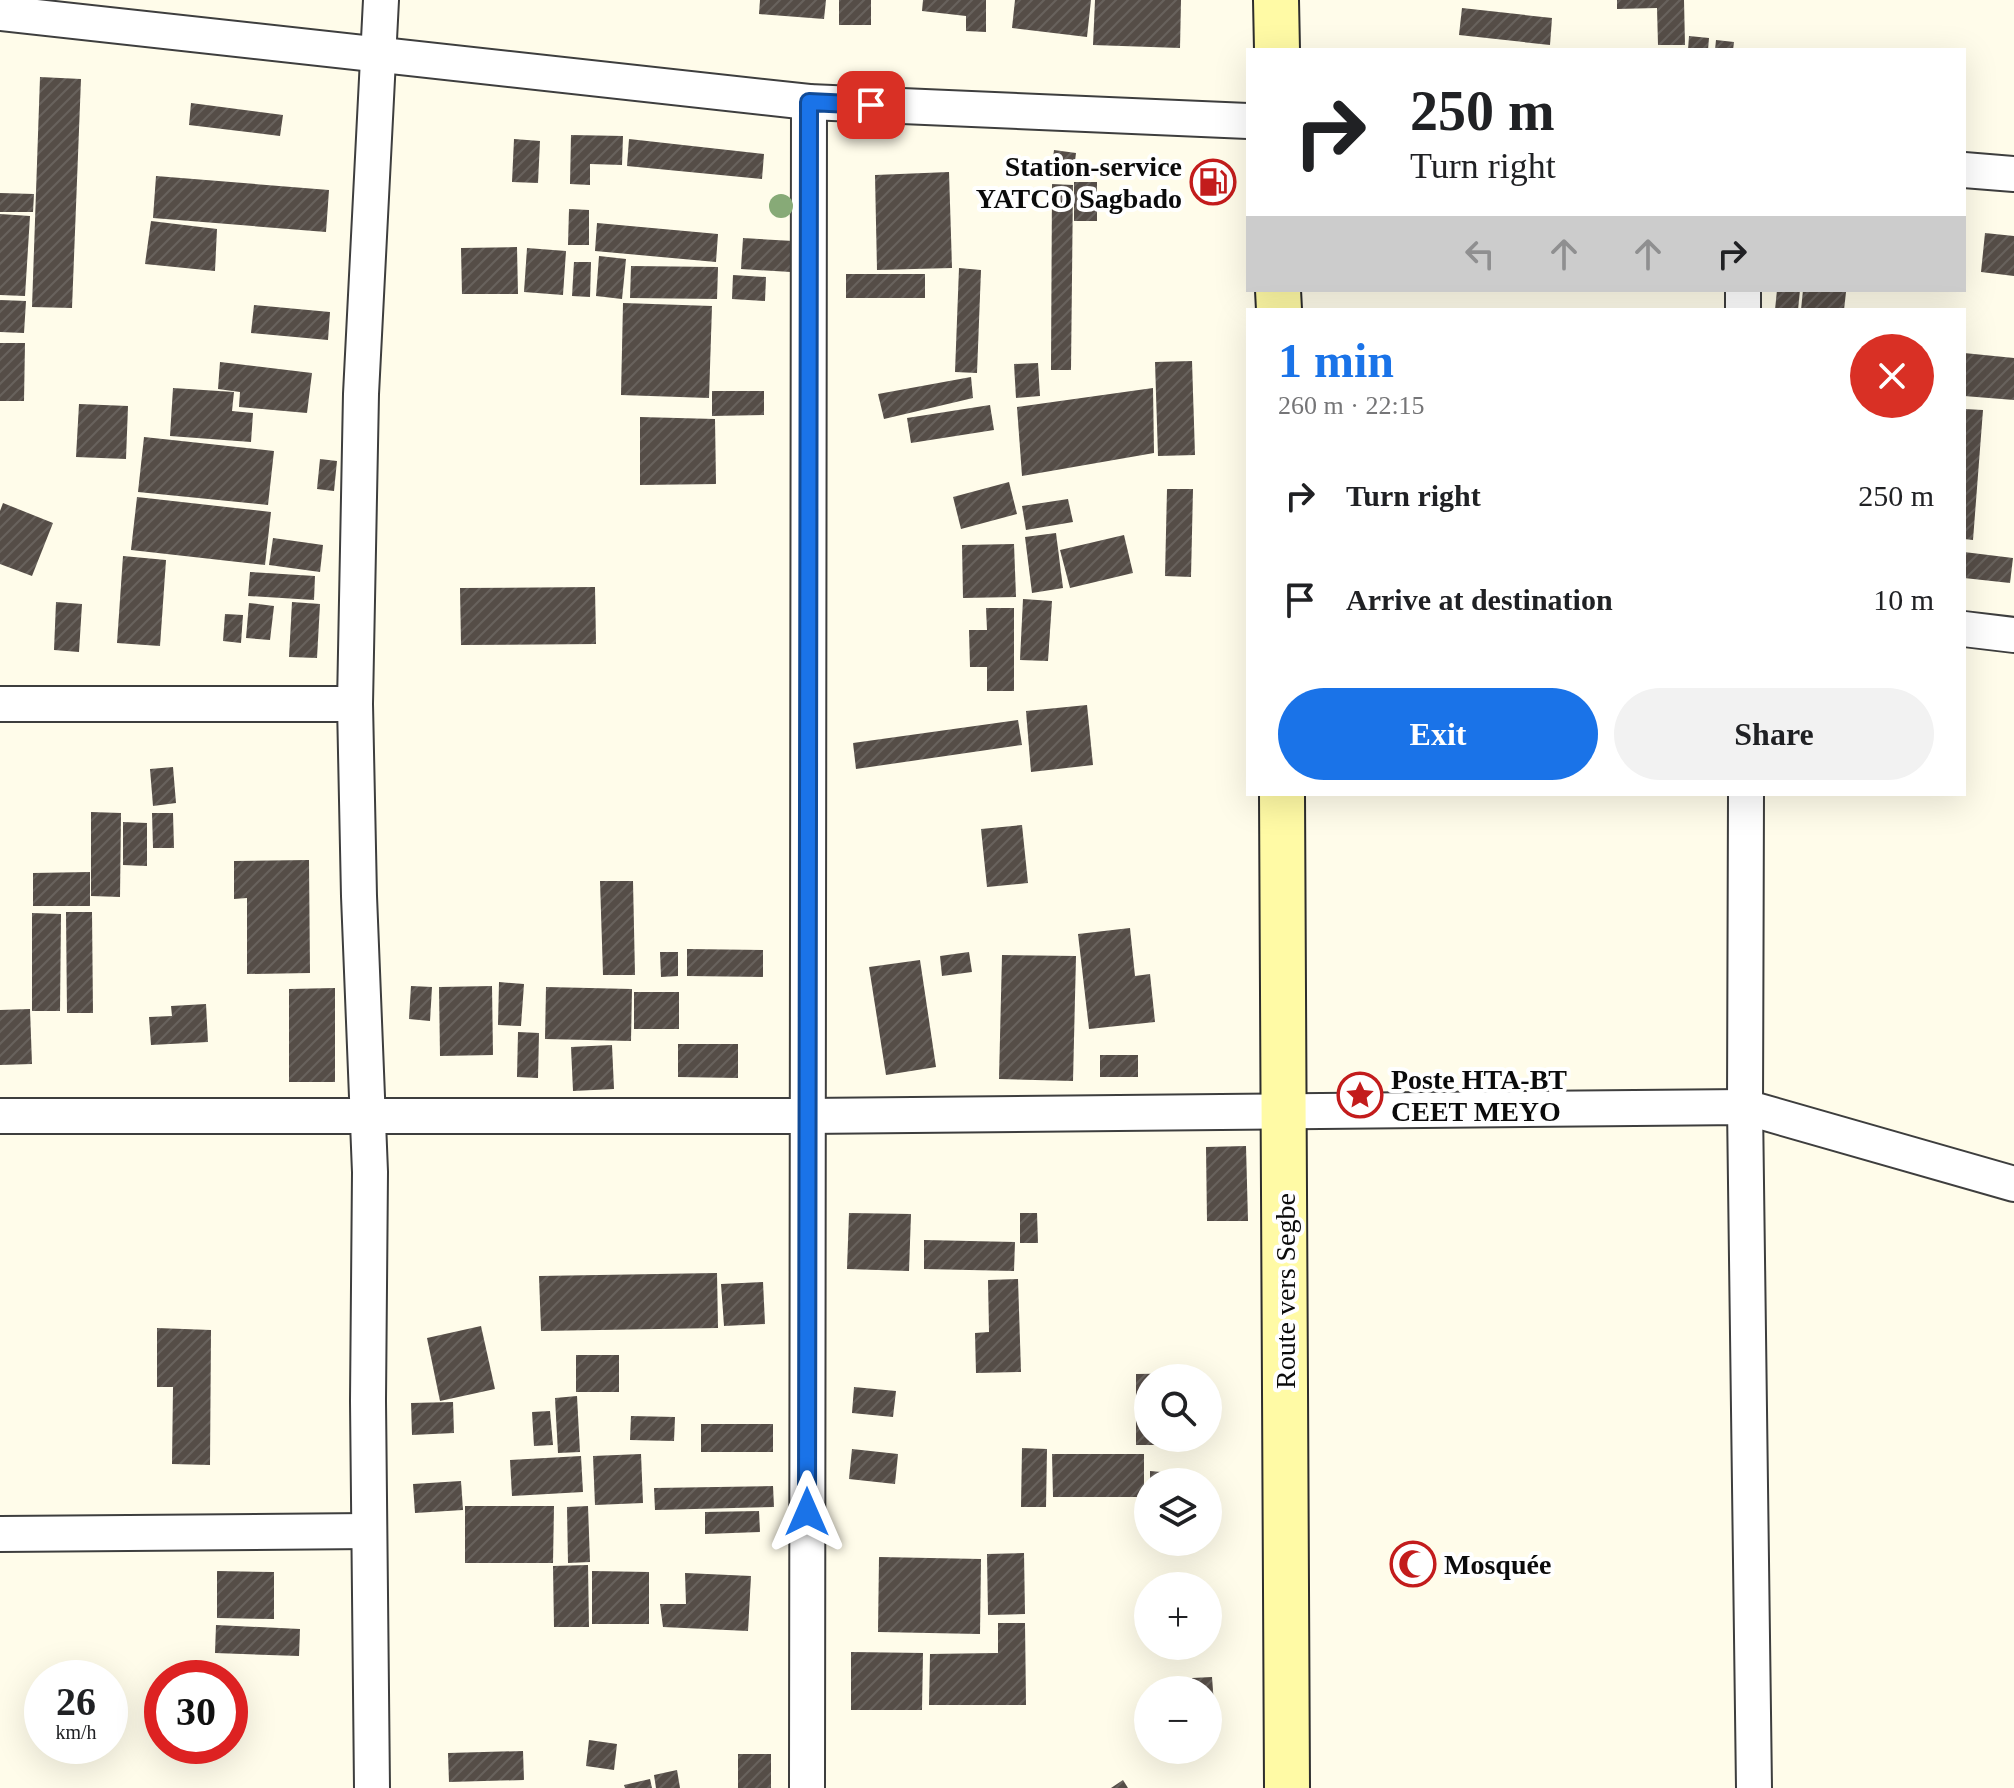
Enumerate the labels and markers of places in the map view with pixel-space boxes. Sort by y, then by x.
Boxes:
pin [837,71,905,139]
place label: Station-service YATCO Sagbado [976,151,1182,214]
fuel station icon: Station-service YATCO Sagbado [1189,158,1237,206]
place label: Poste HTA-BT CEET MEYO [1391,1064,1567,1127]
place icon: Poste HTA-BT CEET MEYO [1336,1071,1384,1119]
mosque icon: Mosquée [1389,1540,1437,1588]
place label: Mosquée [1444,1549,1551,1580]

